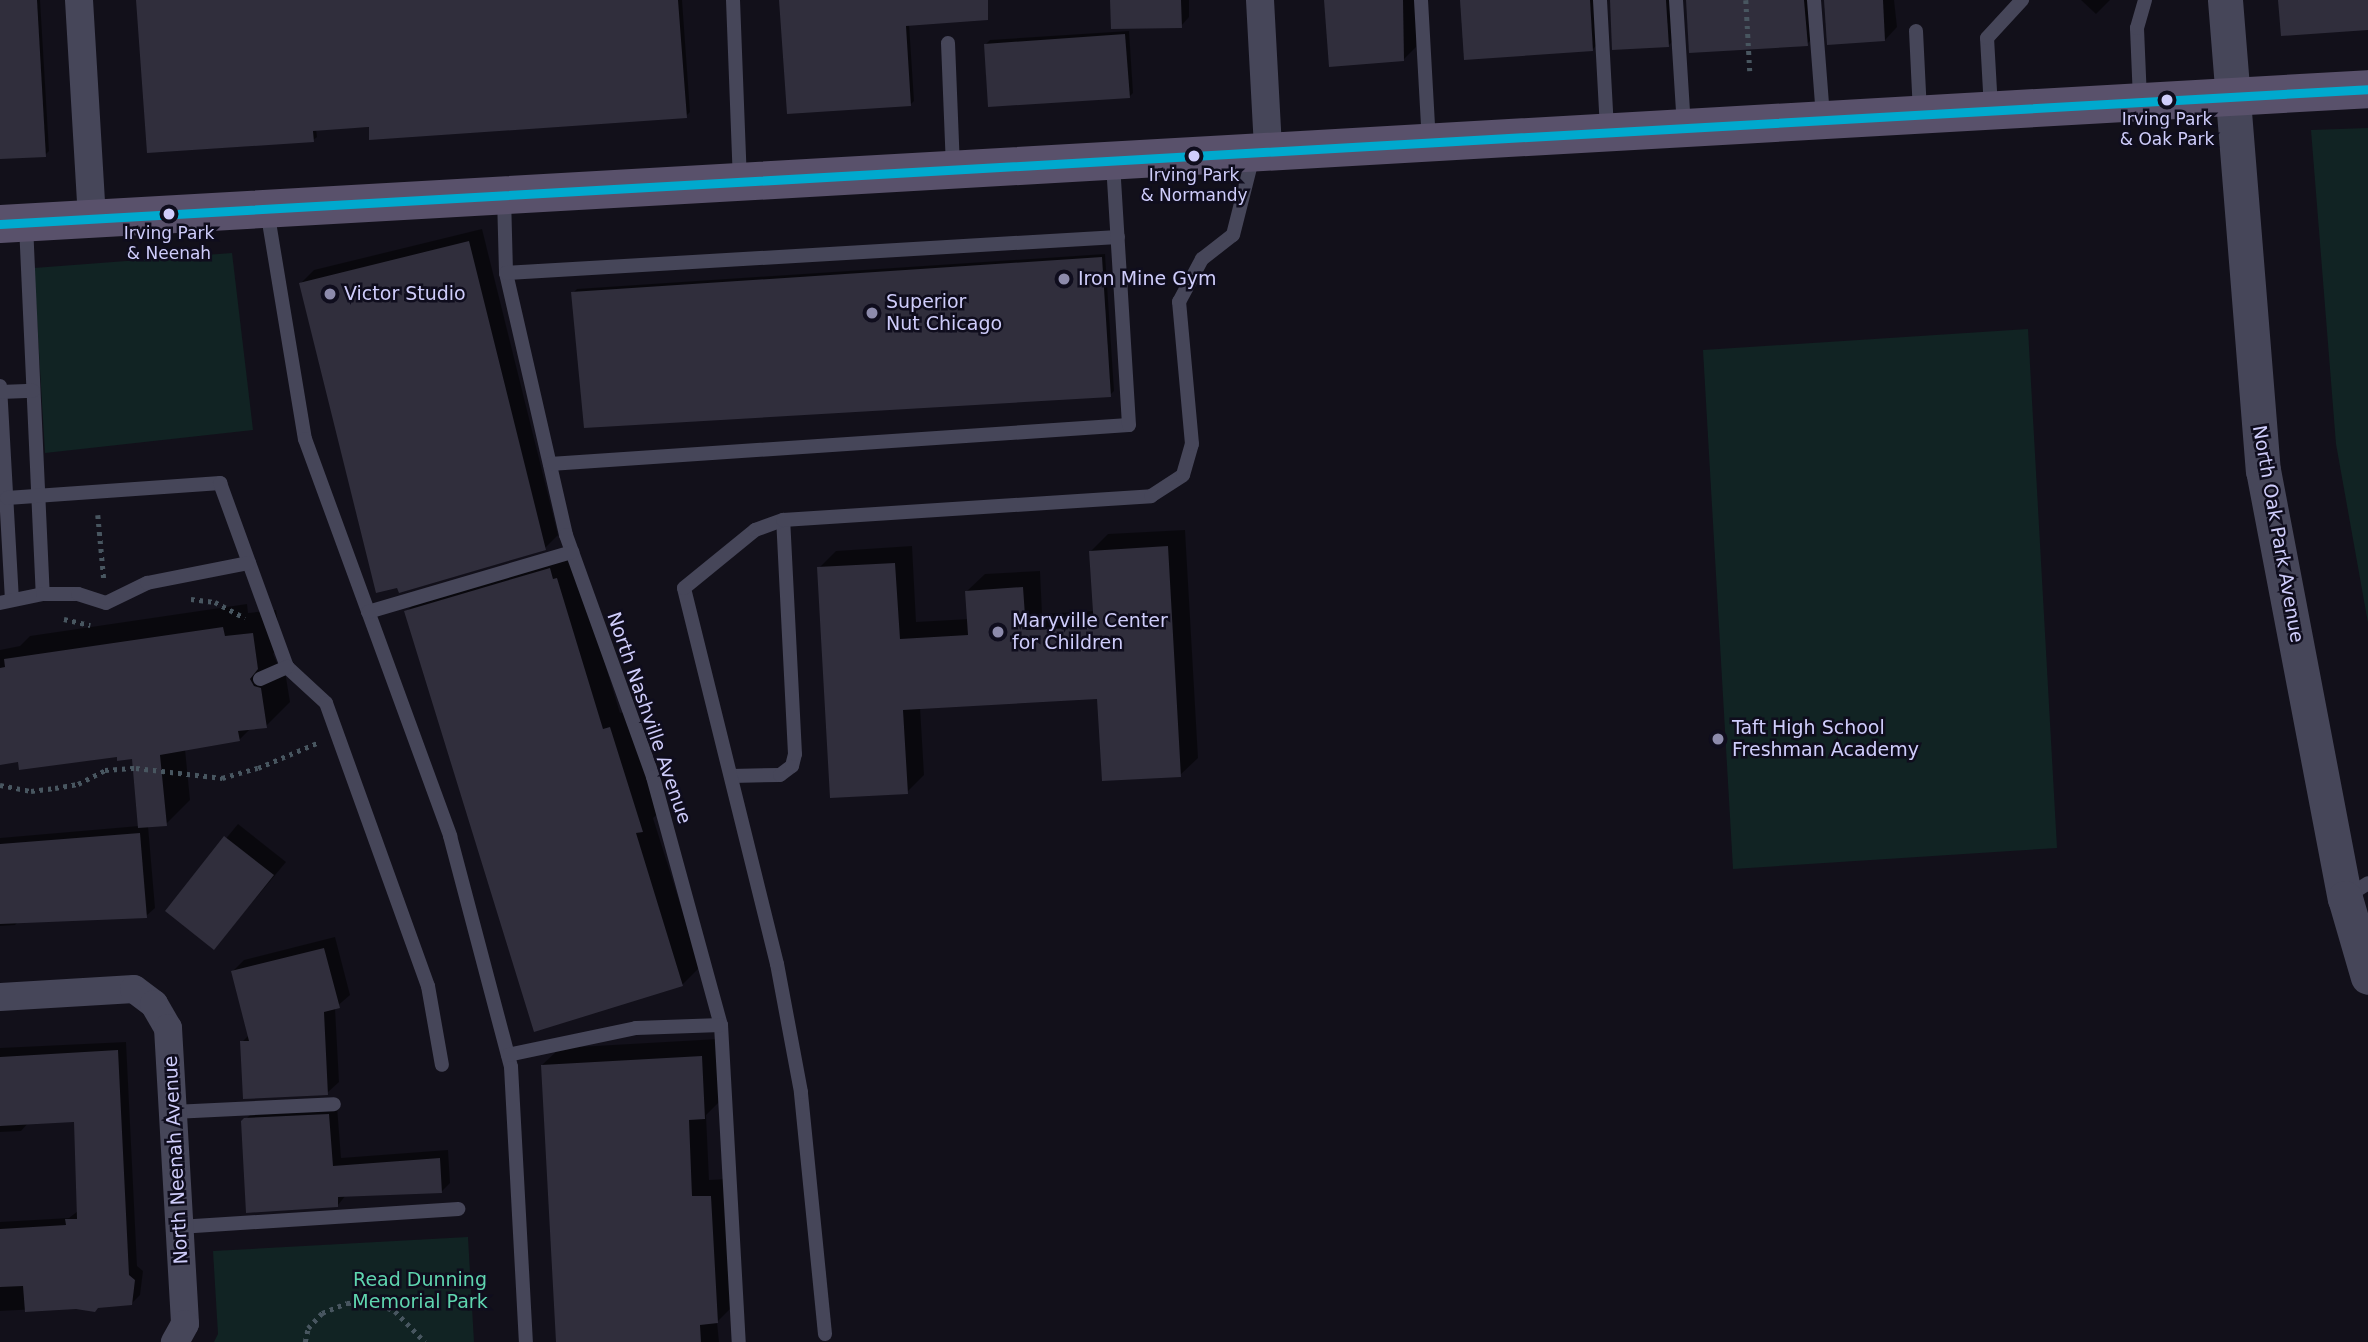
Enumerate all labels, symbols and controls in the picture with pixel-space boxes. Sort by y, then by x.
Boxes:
marker: Irving Park & Oak Park [2160,93,2174,107]
place label: Irving Park & Oak Park [2120,110,2214,150]
marker: Irving Park & Normandy [1187,149,1201,163]
place label: Irving Park & Normandy [1140,166,1248,206]
marker: Irving Park & Neenah [162,207,176,221]
place label: Irving Park & Neenah [124,224,214,264]
place label: Iron Mine Gym [1078,268,1217,290]
marker: Iron Mine Gym [1056,271,1072,287]
place label: Victor Studio [344,283,466,305]
marker: Victor Studio [322,286,338,302]
place label: Superior Nut Chicago [886,291,1002,335]
marker: Superior Nut Chicago [864,305,880,321]
street label: North Oak Park Avenue [2248,423,2308,645]
street label: North Nashville Avenue [602,609,696,827]
place label: Maryville Center for Children [1012,610,1168,654]
marker: Maryville Center for Children [990,624,1006,640]
place label: Taft High School Freshman Academy [1732,717,1919,761]
marker: Taft High School Freshman Academy [1710,731,1726,747]
street label: North Neenah Avenue [159,1055,193,1265]
park label: Read Dunning Memorial Park [352,1269,488,1313]

